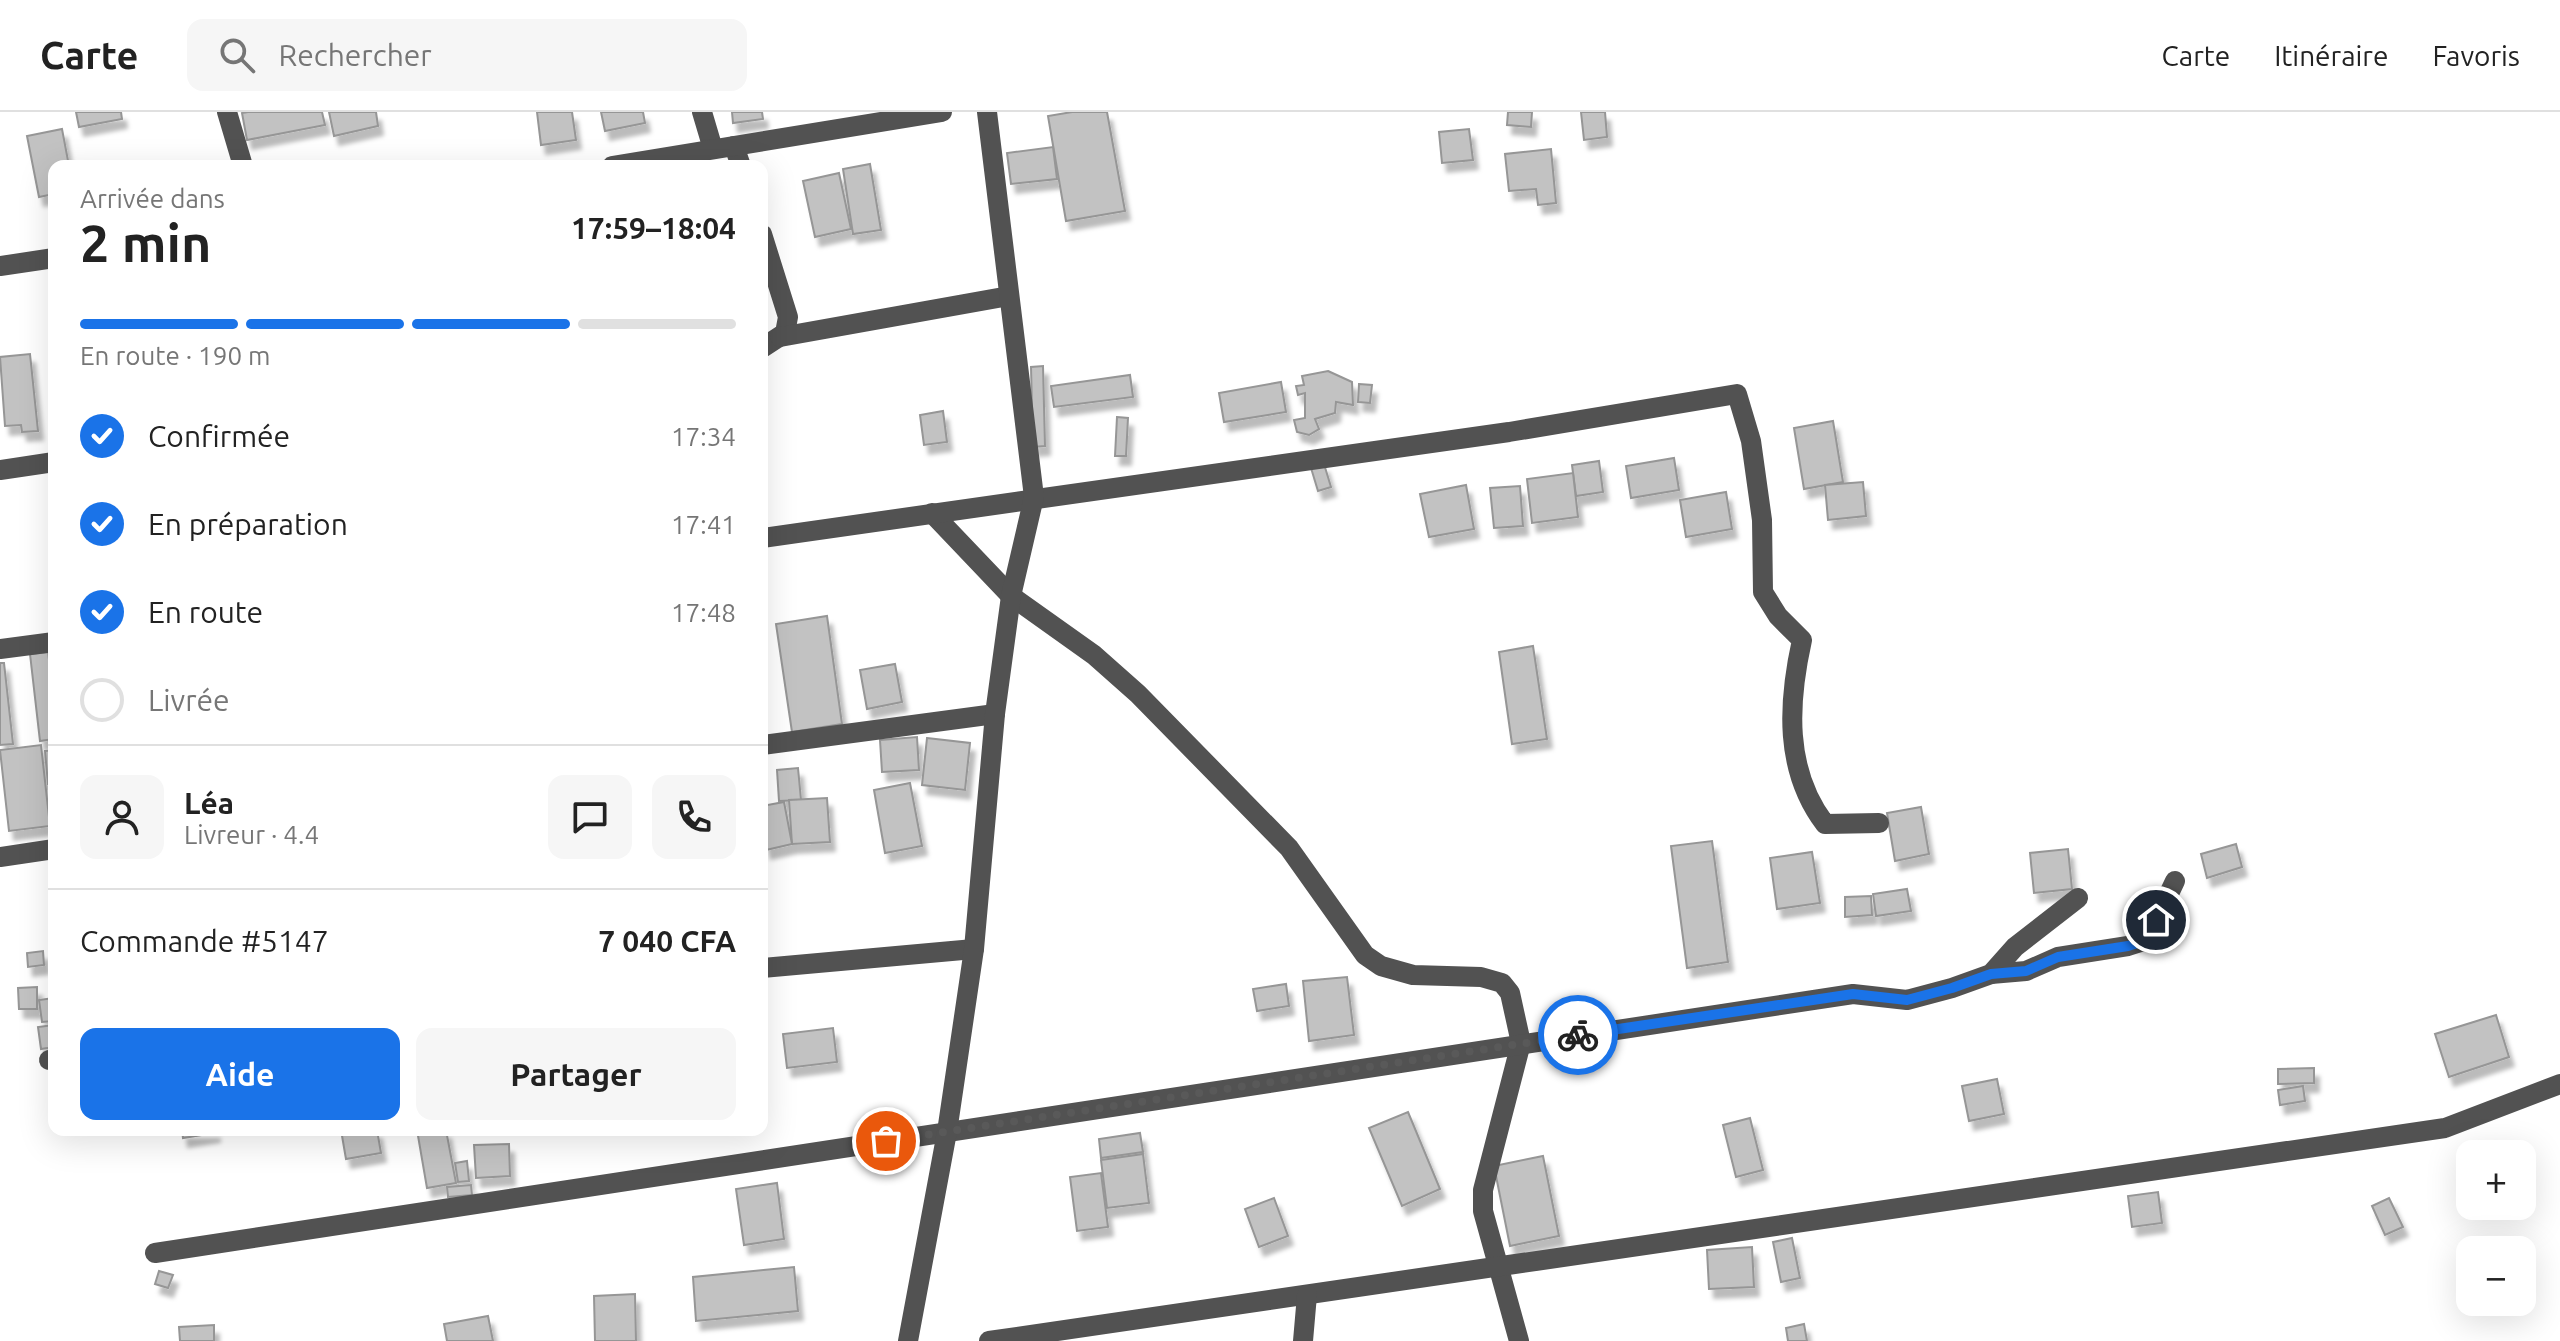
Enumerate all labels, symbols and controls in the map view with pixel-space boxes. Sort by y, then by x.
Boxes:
search box [187,19,747,91]
icon: search [215,33,259,77]
text: Carte [40,34,139,76]
text: Rechercher [279,38,432,72]
text: Carte [2162,40,2230,71]
text: Itinéraire [2274,40,2388,71]
text: Favoris [2432,40,2520,71]
text: Arrivée dans [80,184,225,213]
text: 17:59–18:04 [571,211,736,245]
text: 2 min [80,214,211,272]
text: En route · 190 m [80,341,270,370]
icon: check [80,414,124,458]
text: Confirmée [148,419,290,453]
text: 17:34 [671,422,736,451]
icon: check [80,502,124,546]
text: En préparation [148,507,348,541]
text: 17:41 [671,510,736,539]
icon: check [80,590,124,634]
text: En route [148,595,263,629]
text: 17:48 [671,598,736,627]
text: Livrée [148,683,230,717]
button: person [80,775,164,859]
button: chat [548,775,632,859]
button: phone [652,775,736,859]
text: Léa [184,786,234,820]
text: Livreur · 4.4 [184,820,319,849]
pin [2122,886,2190,954]
icon: home [2134,898,2178,942]
text: Commande #5147 [80,924,329,958]
text: 7 040 CFA [598,924,736,958]
courier [1538,995,1618,1075]
icon: bike [1556,1013,1600,1057]
button: Aide [80,1028,400,1120]
button: Partager [416,1028,736,1120]
pin [852,1107,920,1175]
icon: bag [864,1119,908,1163]
map controls [2456,1140,2536,1316]
button: + [2456,1140,2536,1220]
button: − [2456,1236,2536,1316]

